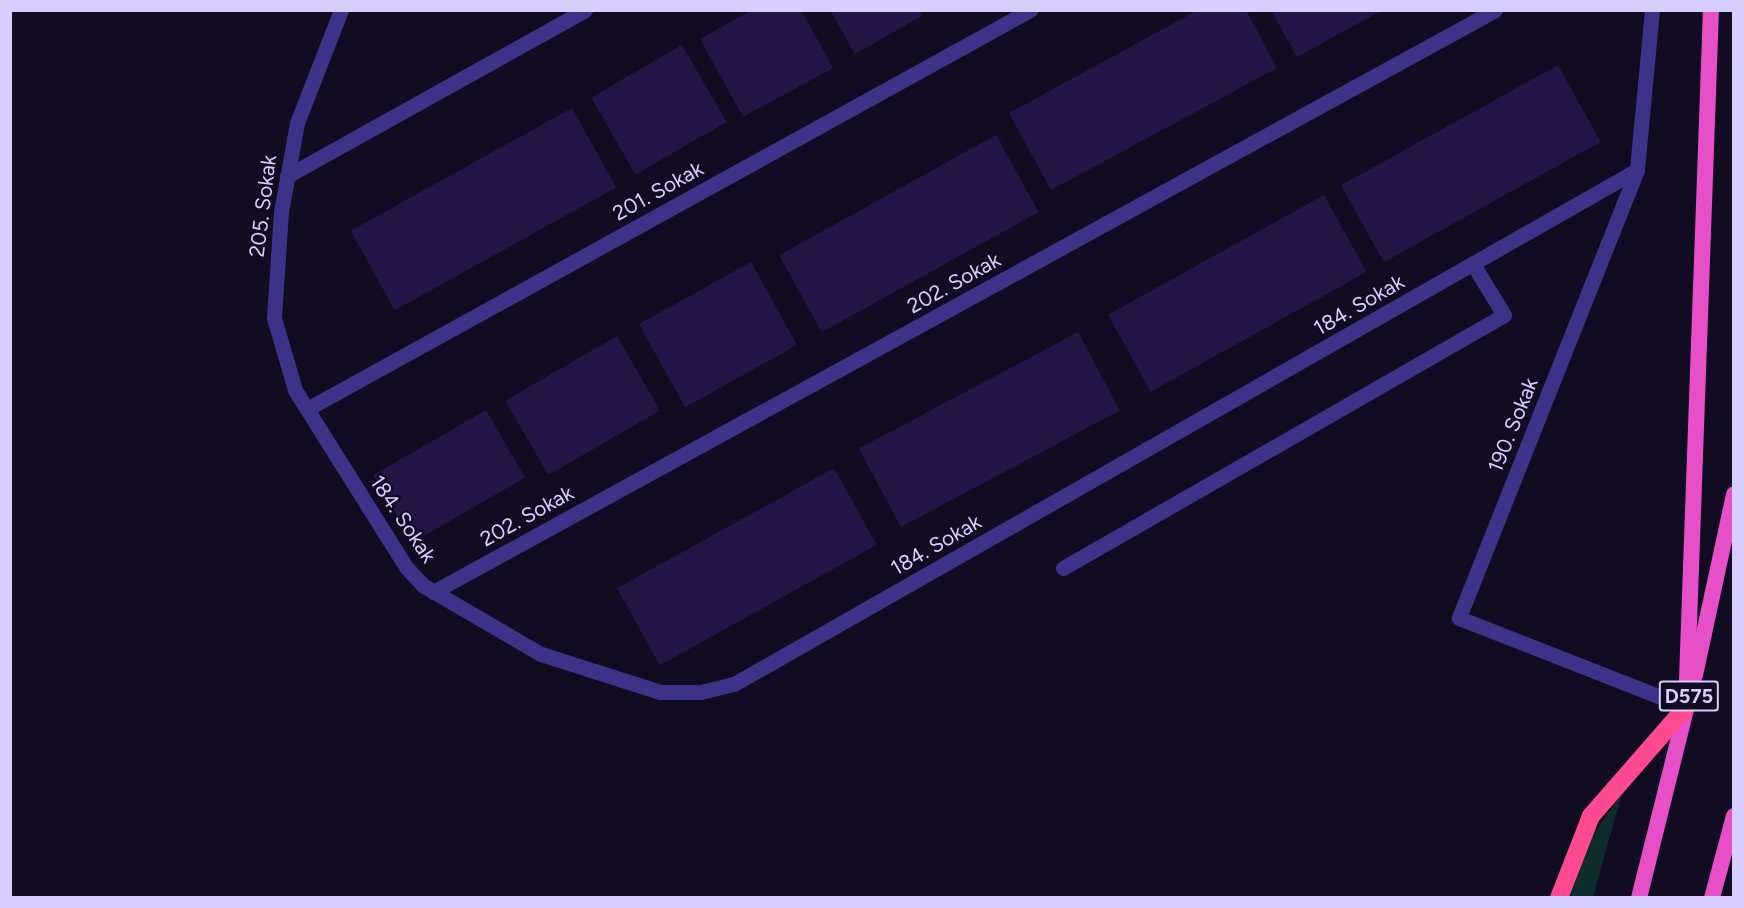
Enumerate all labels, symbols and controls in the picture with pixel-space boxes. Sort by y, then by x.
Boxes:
street label: 205. Sokak [244,153,282,259]
street label: 201. Sokak [608,156,708,226]
street label: 202. Sokak [903,247,1005,319]
street label: 184. Sokak [1309,269,1409,341]
street label: 190. Sokak [1483,374,1543,476]
street label: 184. Sokak [365,470,441,568]
street label: 202. Sokak [476,480,578,552]
street label: 184. Sokak [886,509,986,581]
road number: D575 [1658,679,1720,713]

